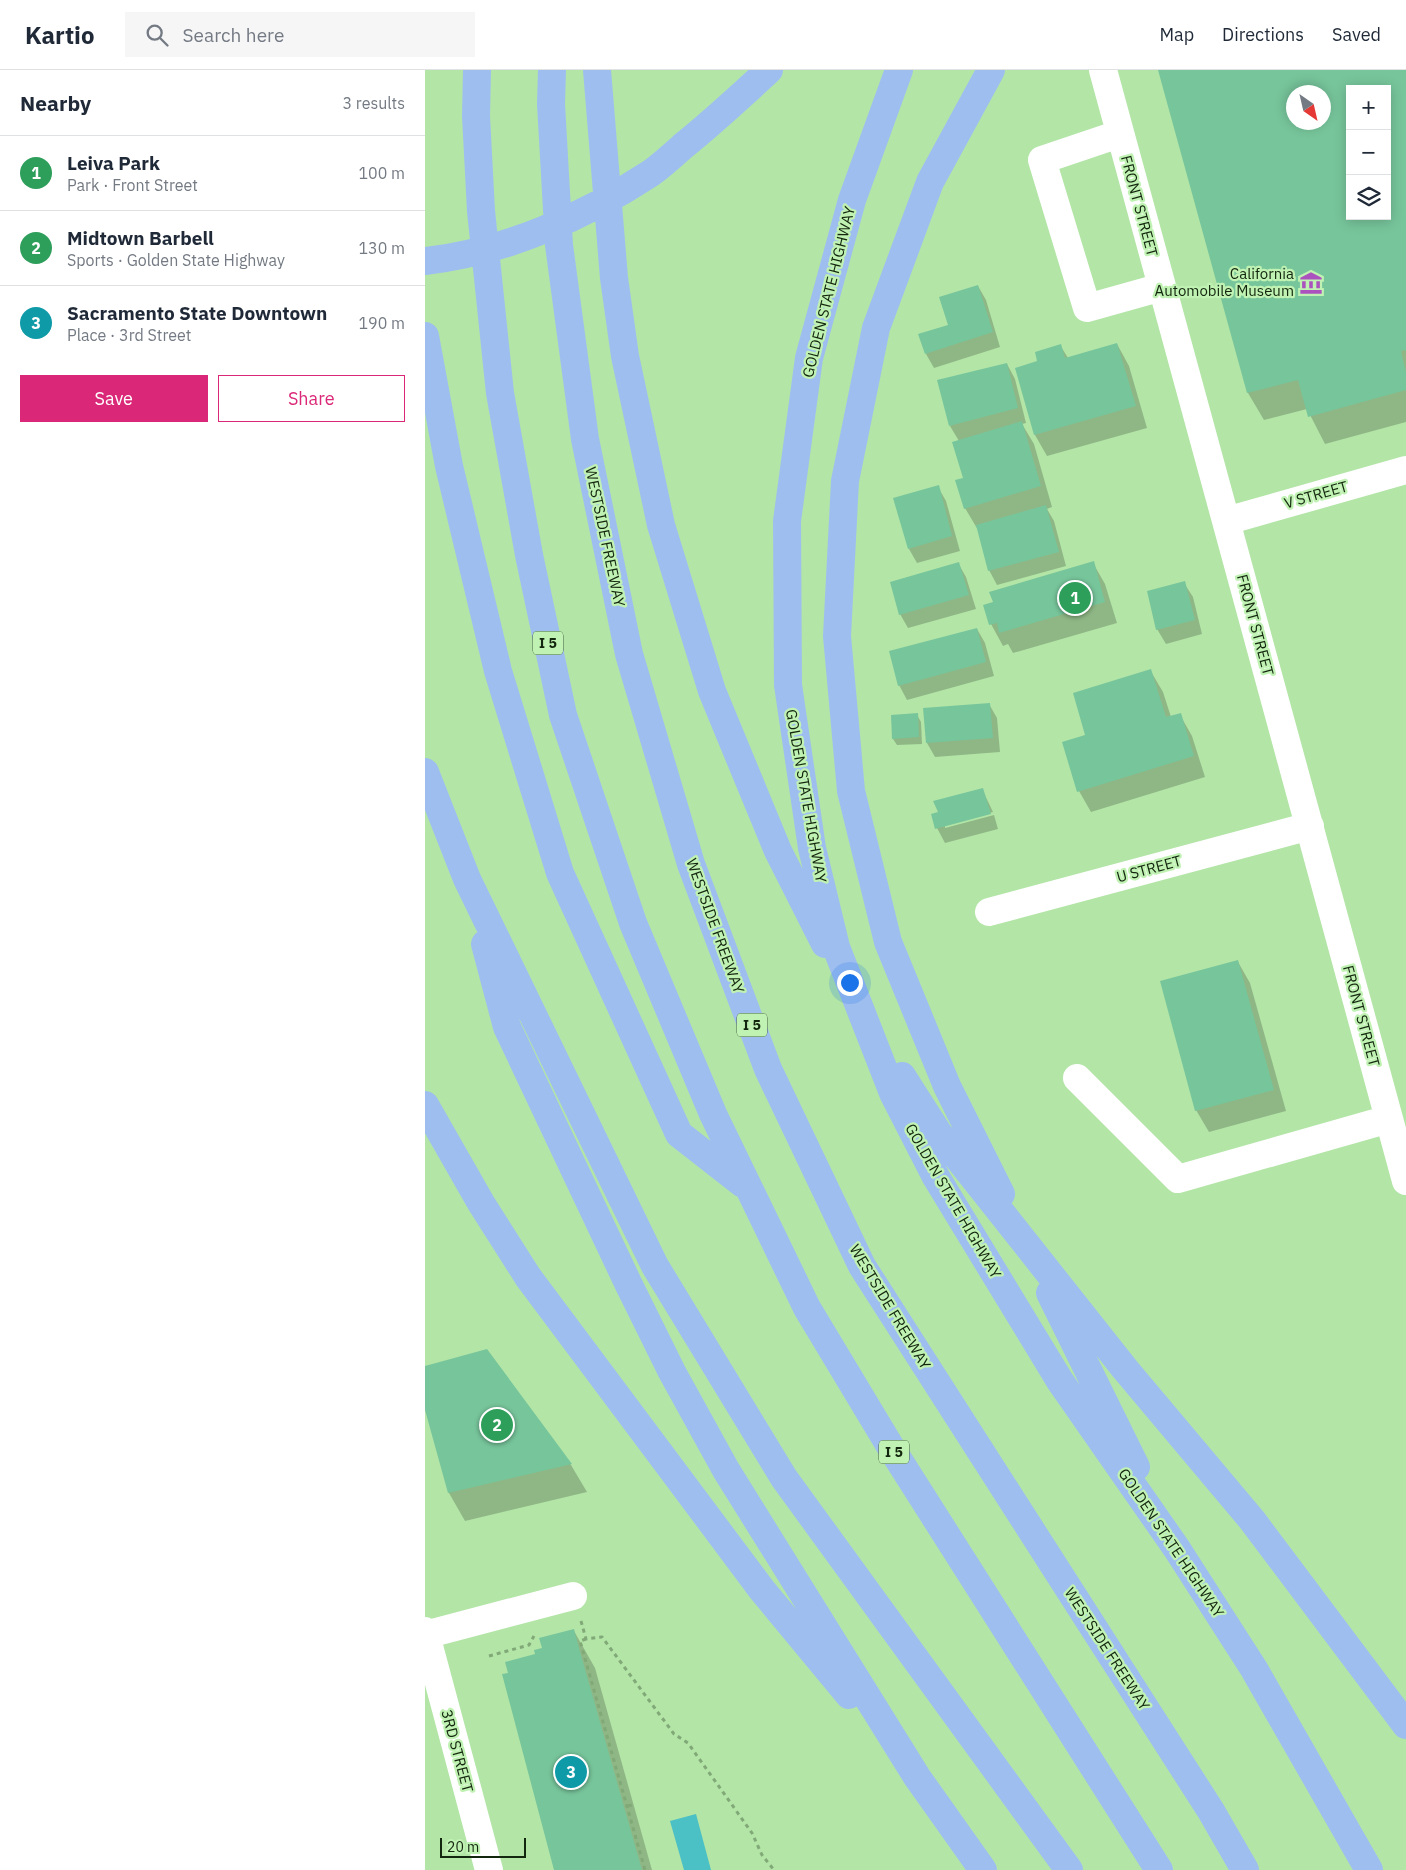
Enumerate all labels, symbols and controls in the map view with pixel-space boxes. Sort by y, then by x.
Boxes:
search box [125,12,475,57]
text: Kartio [25,19,95,51]
icon: search [143,21,171,49]
text: Search here [183,23,284,47]
text: Map [1159,23,1194,46]
text: Directions [1222,23,1304,46]
text: Saved [1332,23,1381,46]
north arrow [1286,85,1331,130]
map controls [1346,85,1391,220]
button: + [1346,85,1391,130]
text: Nearby [20,89,91,117]
text: 3 results [342,93,405,113]
button: − [1346,130,1391,175]
text: Leiva Park [67,151,160,175]
street label: FRONT STREET [1117,153,1162,259]
text: 1 [31,163,41,183]
text: 100 m [358,163,405,183]
text: Park · Front Street [67,175,198,195]
button: layers [1346,175,1391,220]
street label: GOLDEN STATE HIGHWAY [798,204,859,379]
text: Midtown Barbell [67,226,214,250]
text: 2 [31,238,41,258]
text: 130 m [358,238,405,258]
text: Sports · Golden State Highway [67,250,285,270]
place label: California Automobile Museum [1155,264,1294,300]
museum icon: California Automobile Museum [1298,270,1324,296]
text: Sacramento State Downtown [67,301,327,325]
text: 3 [31,313,41,333]
text: 190 m [358,313,405,333]
text: Place · 3rd Street [67,325,191,345]
button: Save [20,375,208,422]
button: Share [218,375,405,422]
street label: WESTSIDE FREEWAY [581,465,630,609]
street label: V STREET [1282,476,1350,513]
street label: FRONT STREET [1233,572,1278,678]
pin: 1 [1059,579,1091,617]
road number: I 5 [533,632,563,654]
street label: GOLDEN STATE HIGHWAY [782,708,831,884]
street label: U STREET [1114,851,1184,886]
street label: WESTSIDE FREEWAY [682,856,749,996]
street label: FRONT STREET [1339,963,1384,1069]
your location [837,970,863,996]
road number: I 5 [737,1014,767,1036]
street label: GOLDEN STATE HIGHWAY [901,1120,1006,1282]
street label: WESTSIDE FREEWAY [846,1241,935,1373]
pin: 2 [481,1406,513,1444]
road number: I 5 [879,1440,909,1464]
street label: GOLDEN STATE HIGHWAY [1114,1465,1228,1621]
street label: WESTSIDE FREEWAY [1061,1584,1154,1714]
street label: 3RD STREET [437,1707,478,1795]
pin: 3 [555,1753,587,1791]
scale bar [440,1835,526,1858]
text: 20 m [447,1838,479,1856]

